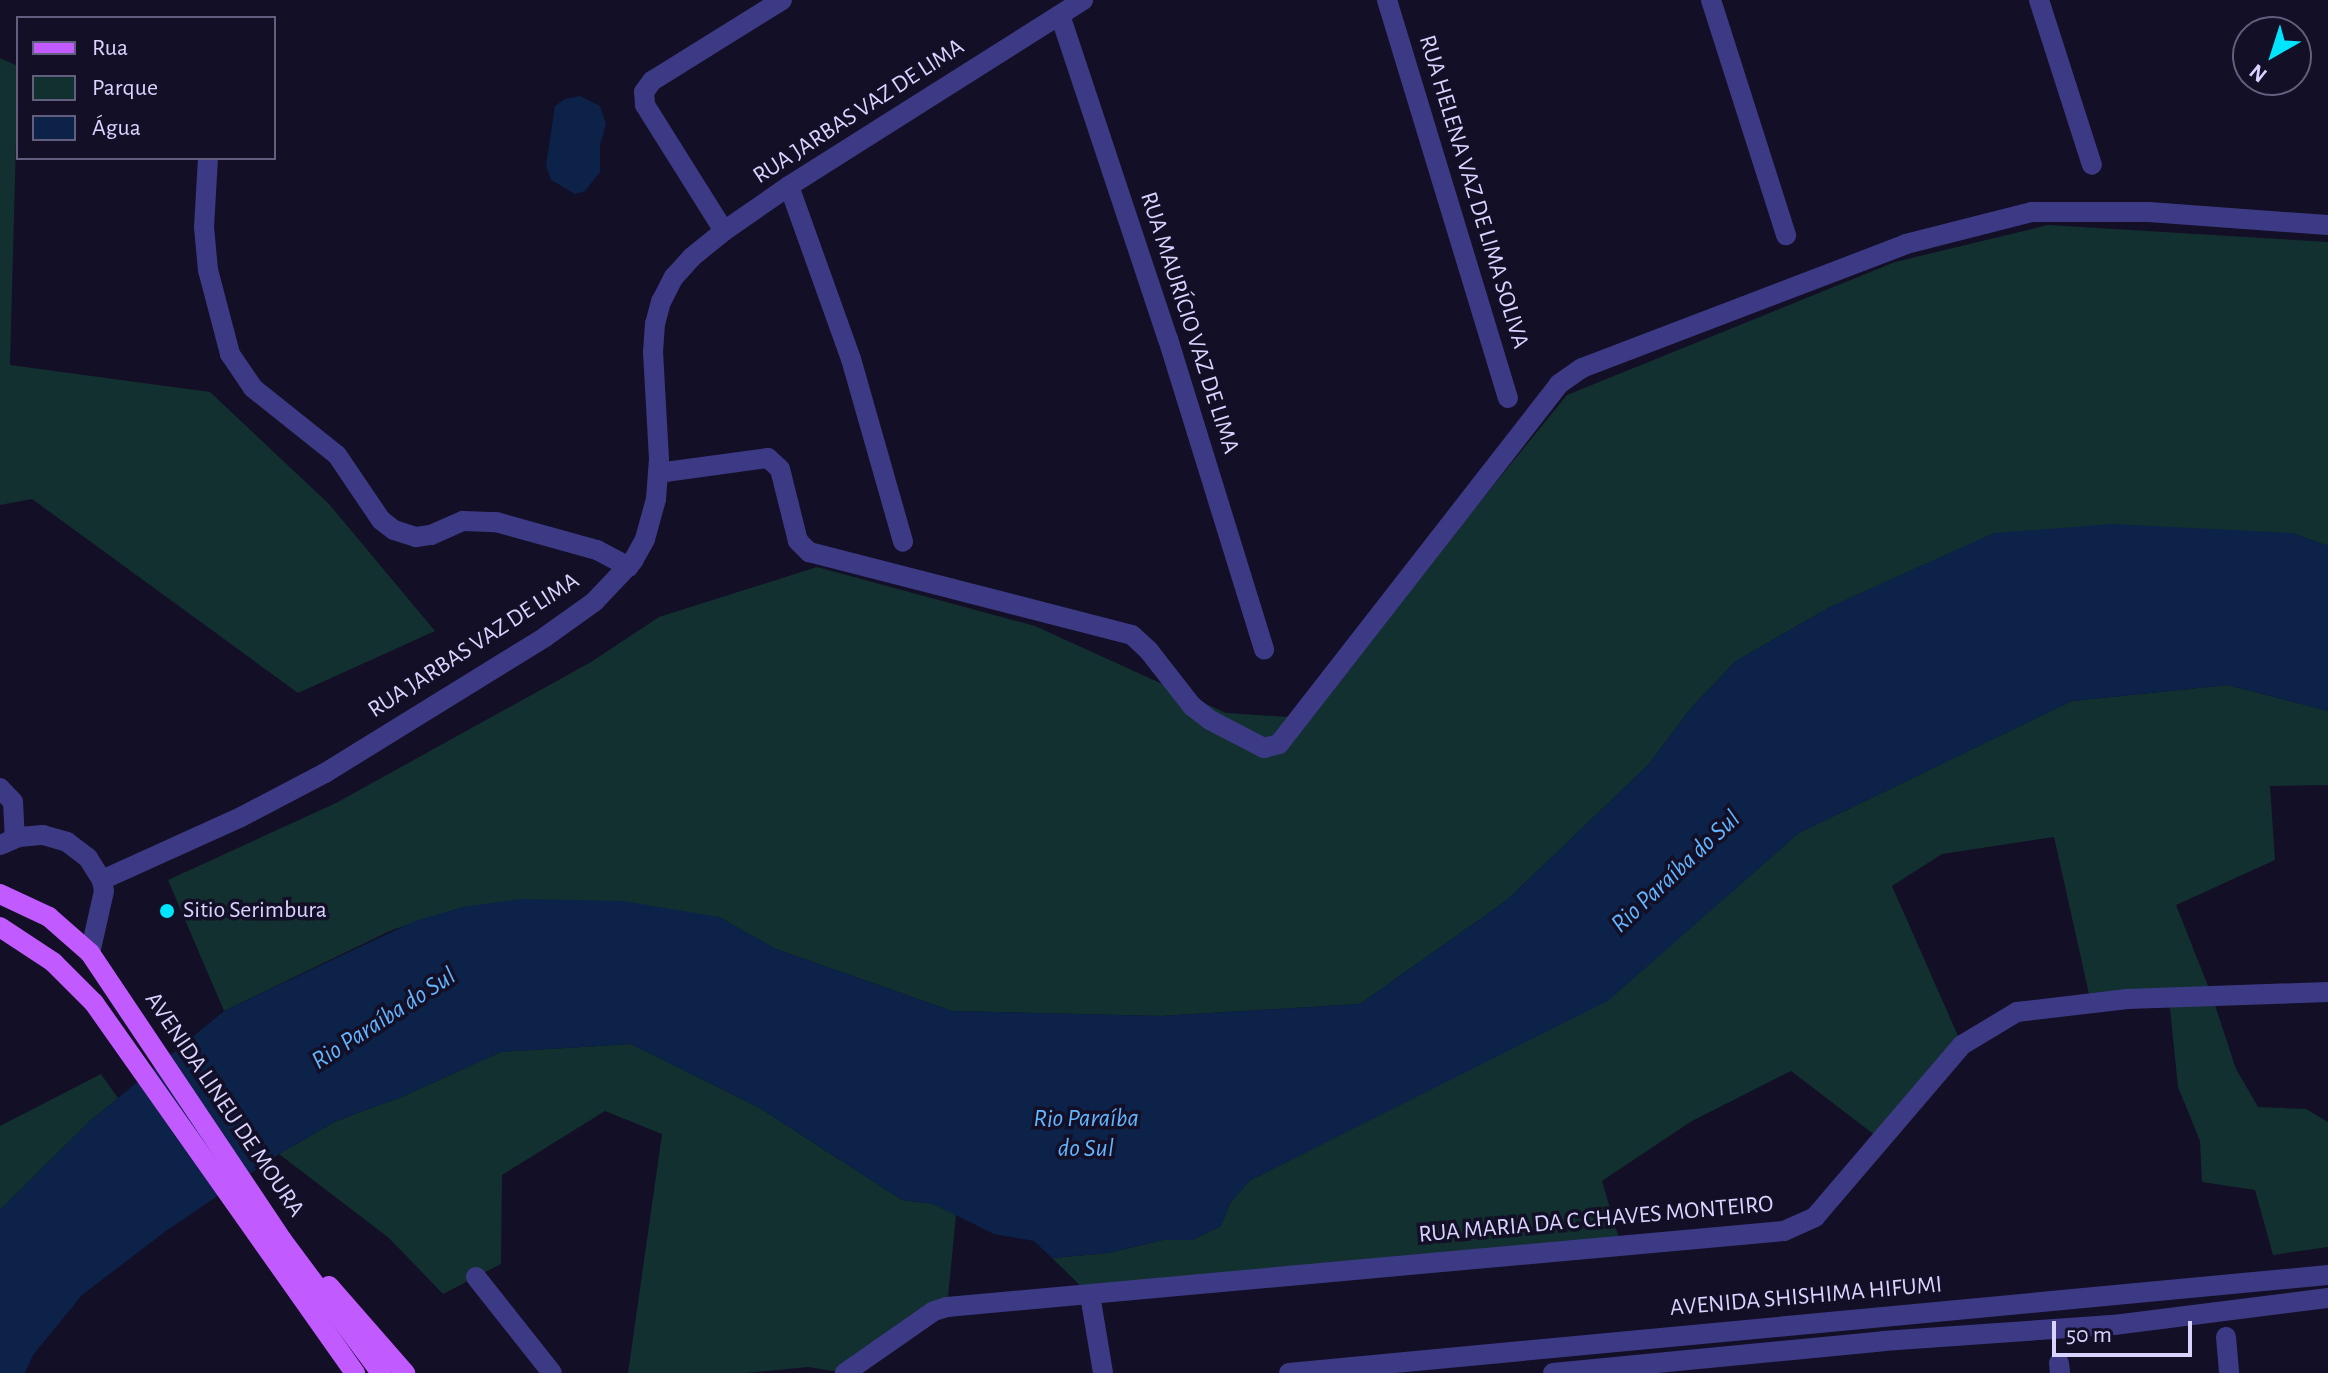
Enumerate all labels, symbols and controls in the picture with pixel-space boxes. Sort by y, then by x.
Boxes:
legend [16,16,276,160]
north arrow [2232,16,2312,96]
street label: RUA HELENA VAZ DE LIMA SOLIVA [1412,32,1534,352]
street label: RUA JARBAS VAZ DE LIMA [748,33,970,191]
text: Rua [92,36,128,60]
text: N [2245,60,2271,86]
text: Parque [92,76,158,100]
text: Água [92,116,141,140]
street label: RUA MAURÍCIO VAZ DE LIMA [1133,188,1245,458]
street label: RUA JARBAS VAZ DE LIMA [363,567,585,725]
water label: Rio Paraíba do Sul [1605,804,1747,940]
place label: Sitio Serimbura [183,897,327,925]
marker: Sitio Serimbura [158,902,176,920]
water label: Rio Paraíba do Sul [306,961,462,1077]
street label: AVENIDA LINEU DE MOURA [138,987,310,1223]
water label: Rio Paraíba do Sul [1033,1103,1139,1164]
street label: RUA MARIA DA C CHAVES MONTEIRO [1417,1190,1775,1250]
street label: AVENIDA SHISHIMA HIFUMI [1669,1271,1943,1323]
scale bar [2056,1305,2196,1355]
text: 50 m [2066,1323,2112,1347]

